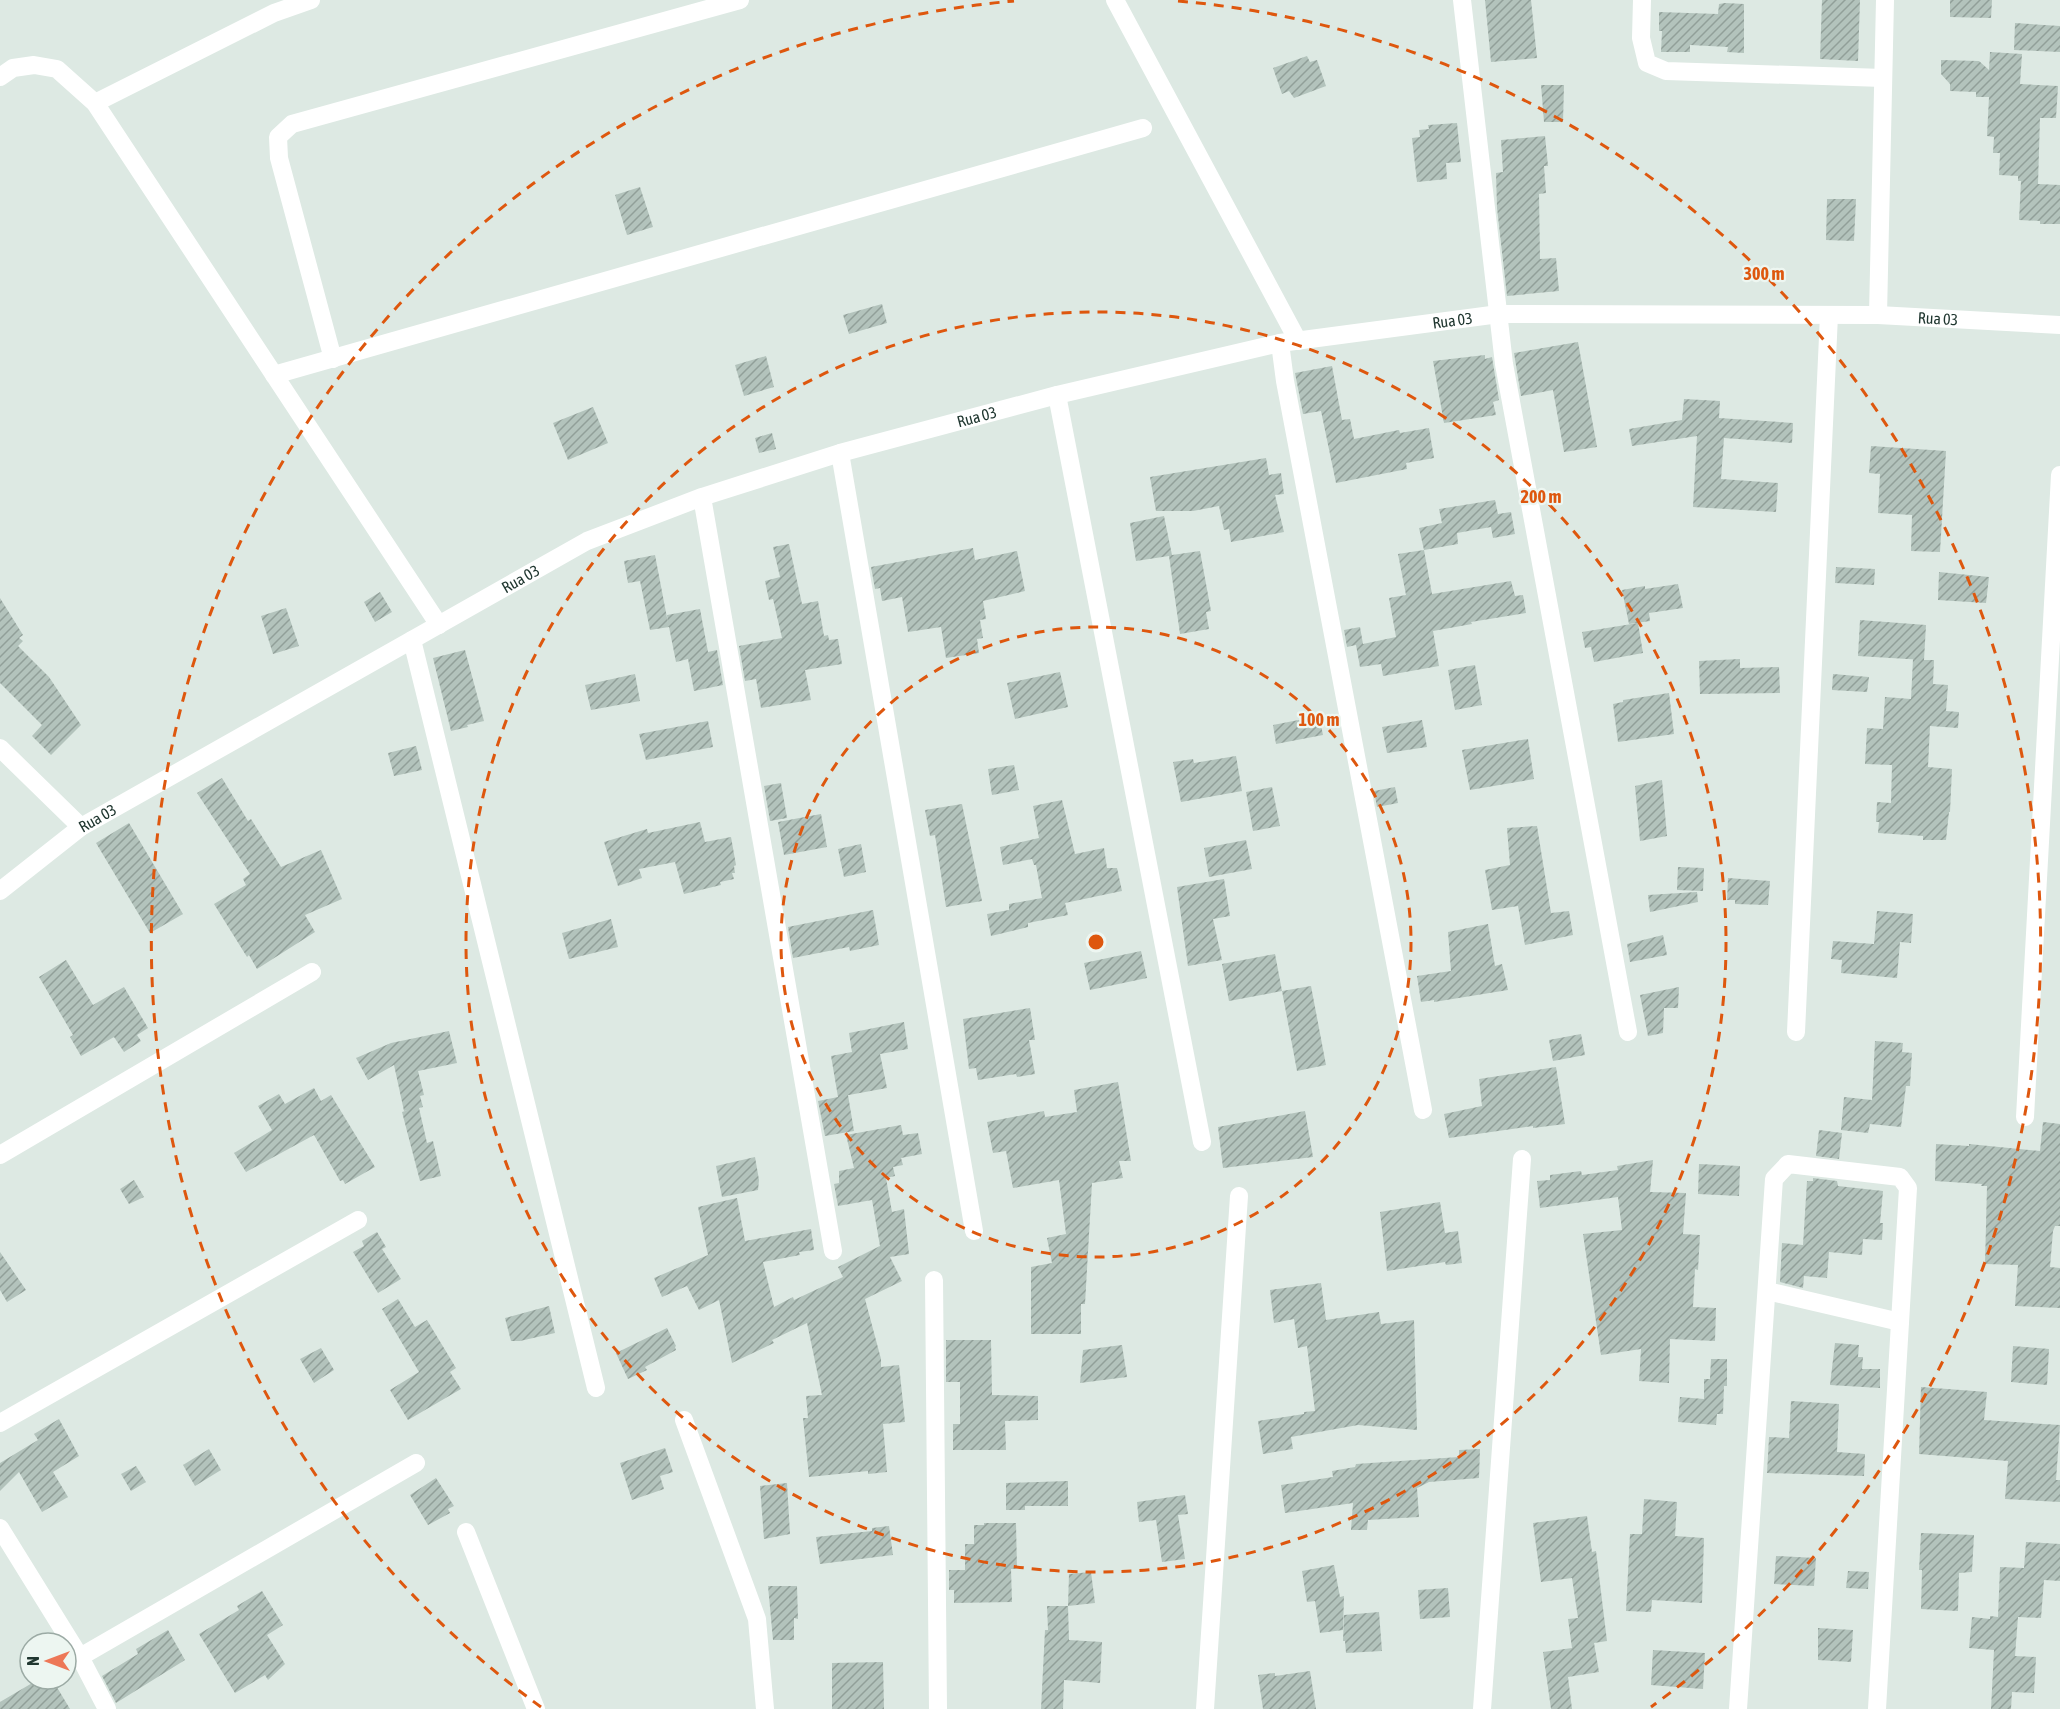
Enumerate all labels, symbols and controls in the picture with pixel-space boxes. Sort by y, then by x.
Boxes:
text: 300 m [1744,263,1784,284]
street label: Rua 03 [1917,308,1959,328]
street label: Rua 03 [1431,309,1474,332]
street label: Rua 03 [955,403,999,430]
text: 200 m [1521,486,1561,507]
street label: Rua 03 [498,561,542,596]
text: 100 m [1299,709,1339,730]
street label: Rua 03 [75,800,119,836]
centre of rings [1086,932,1106,952]
north arrow [18,1631,78,1691]
text: N [24,1656,42,1666]

